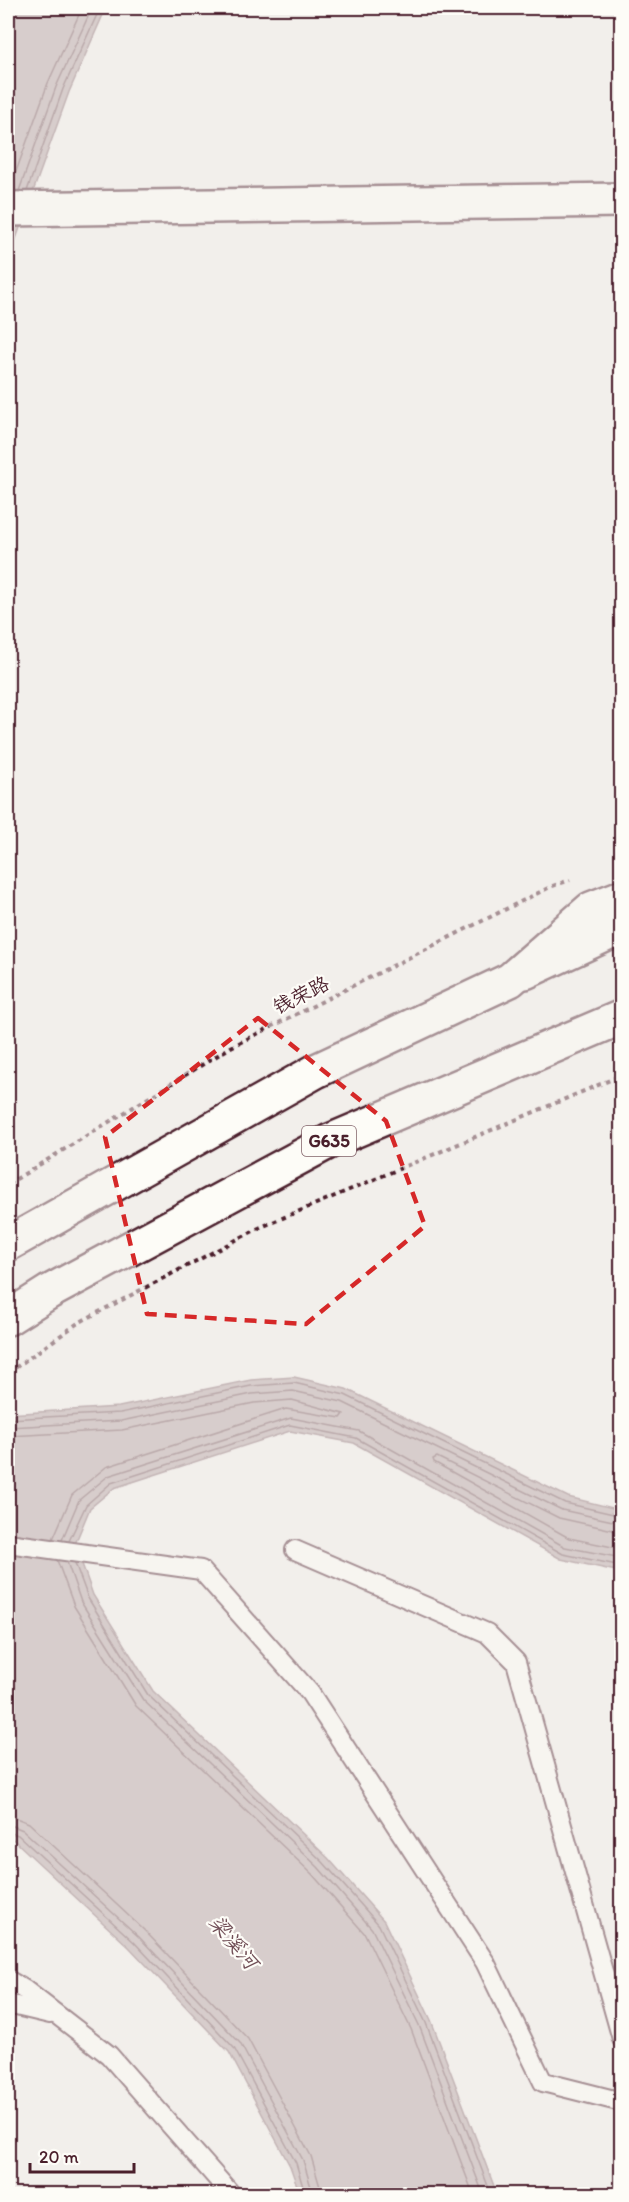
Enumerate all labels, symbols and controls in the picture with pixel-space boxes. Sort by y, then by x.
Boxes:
street label: 钱荣路 [269,970,334,1019]
road number: G635 [302,1126,356,1156]
water label: 梁溪河 [204,1910,266,1976]
scale bar [30,2136,134,2174]
text: 20 m [39,2146,79,2168]

